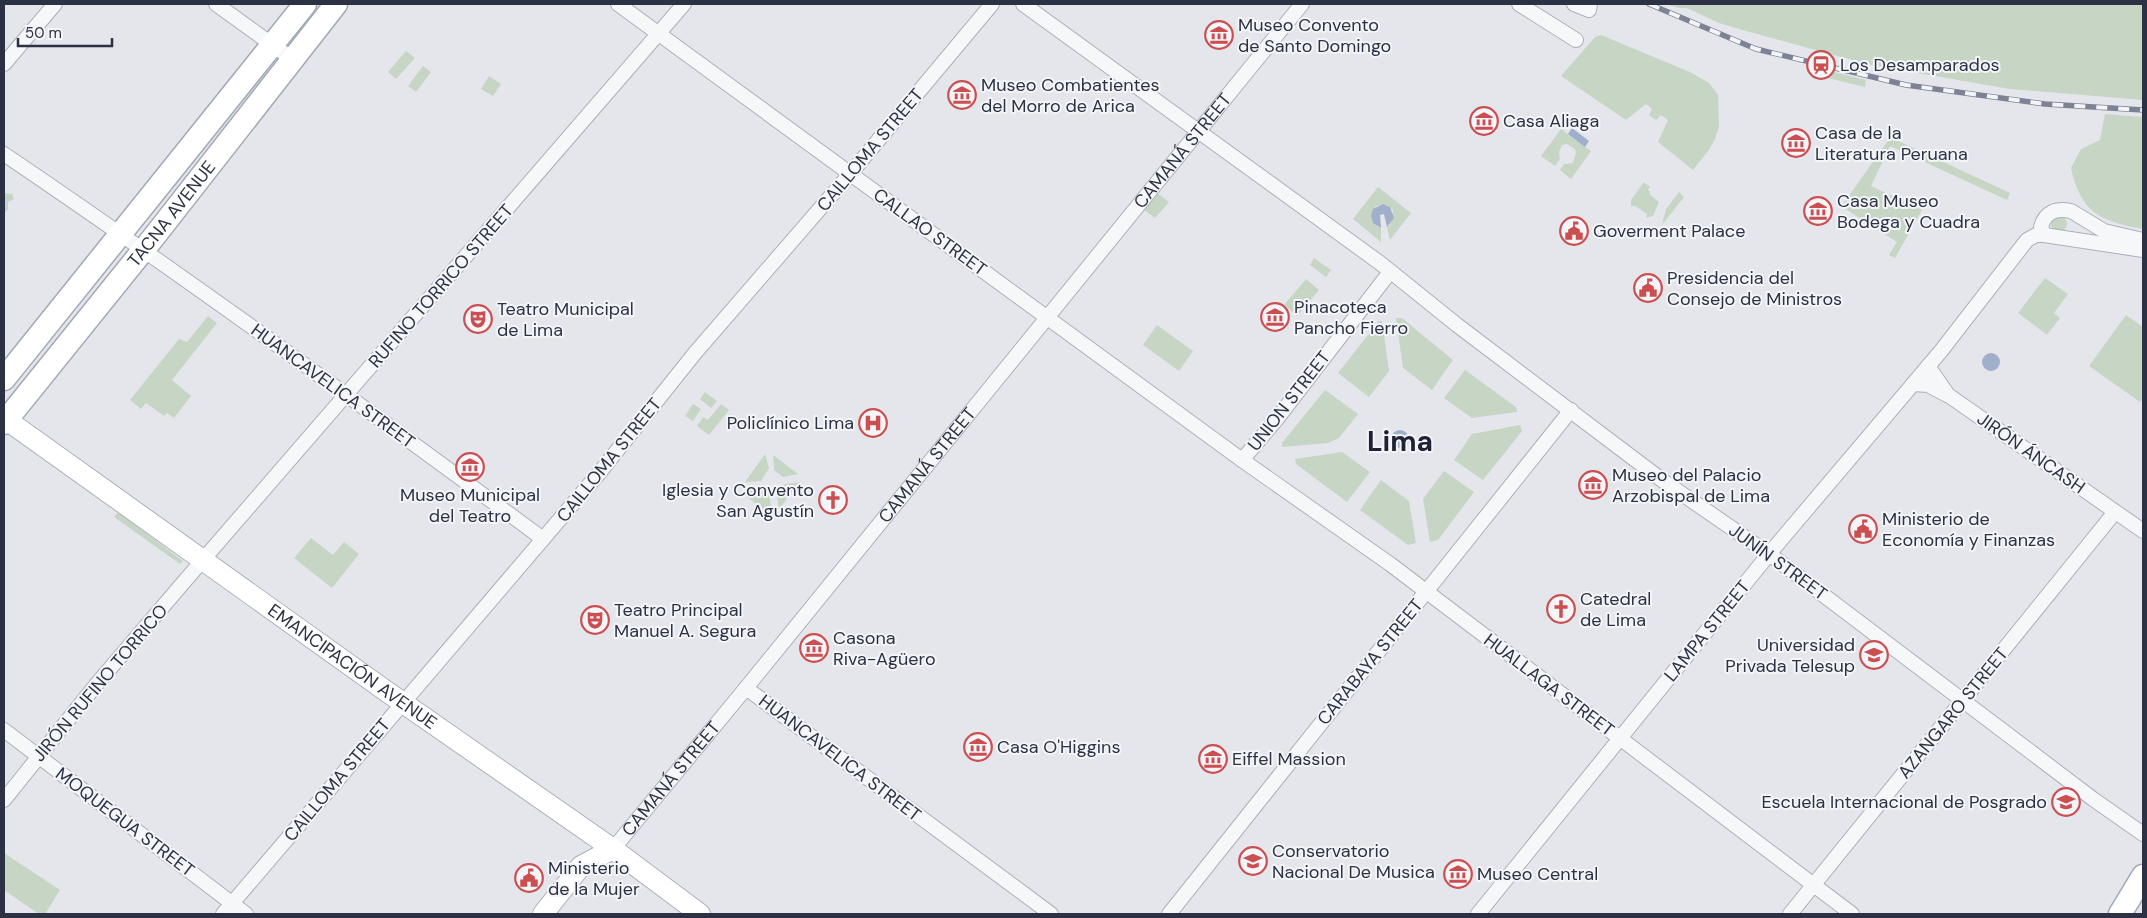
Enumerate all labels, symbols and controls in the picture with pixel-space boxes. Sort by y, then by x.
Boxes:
place label: Museo Convento de Santo Domingo [1238,13,1391,58]
scale bar [18,15,111,47]
museum icon: Museo Convento de Santo Domingo [1204,20,1234,50]
text: 50 m [25,23,62,43]
station icon: Los Desamparados [1806,50,1836,80]
place label: Los Desamparados [1840,53,2000,77]
place label: Museo Combatientes del Morro de Arica [981,73,1160,118]
museum icon: Museo Combatientes del Morro de Arica [947,80,977,110]
street label: CAILLOMA STREET [811,83,929,217]
street label: CAMANÁ STREET [1128,88,1237,214]
museum icon: Casa Aliaga [1469,106,1499,136]
place label: Casa Aliaga [1503,109,1599,133]
place label: Casa de la Literatura Peruana [1815,121,1968,166]
museum icon: Casa de la Literatura Peruana [1781,128,1811,158]
street label: TACNA AVENUE [122,156,221,272]
street label: CALLAO STREET [868,183,992,281]
place label: Casa Museo Bodega y Cuadra [1837,189,1980,234]
museum icon: Casa Museo Bodega y Cuadra [1803,196,1833,226]
street label: RUFINO TORRICO STREET [363,199,519,373]
public building icon: Goverment Palace [1559,216,1589,246]
place label: Goverment Palace [1593,219,1745,243]
place label: Presidencia del Consejo de Ministros [1667,266,1842,311]
public building icon: Presidencia del Consejo de Ministros [1633,273,1663,303]
place label: Pinacoteca Pancho Fierro [1294,295,1408,340]
place label: Teatro Municipal de Lima [497,297,634,342]
museum icon: Pinacoteca Pancho Fierro [1260,302,1290,332]
theatre icon: Teatro Municipal de Lima [463,304,493,334]
street label: HUANCAVELICA STREET [246,318,420,454]
street label: UNION STREET [1242,346,1336,456]
street label: CAILLOMA STREET [551,393,667,527]
street label: CAMANÁ STREET [873,402,981,528]
street label: JIRÓN ÁNCASH [1972,407,2090,499]
hospital icon: Policlínico Lima [858,408,888,438]
place label: Policlínico Lima [727,411,854,435]
district label: Lima [1367,423,1433,460]
museum icon: Museo Municipal del Teatro [455,452,485,482]
place label: Museo del Palacio Arzobispal de Lima [1612,463,1770,508]
museum icon: Museo del Palacio Arzobispal de Lima [1578,470,1608,500]
place label: Iglesia y Convento San Agustín [662,478,814,523]
place label: Museo Municipal del Teatro [400,483,540,528]
church icon: Iglesia y Convento San Agustín [818,485,848,515]
place label: Ministerio de Economía y Finanzas [1882,507,2055,552]
public building icon: Ministerio de Economía y Finanzas [1848,514,1878,544]
street label: JUNÍN STREET [1724,518,1832,606]
street label: LAMPA STREET [1659,575,1755,687]
place label: Catedral de Lima [1580,587,1651,632]
street label: CARABAYA STREET [1312,594,1428,730]
church icon: Catedral de Lima [1546,594,1576,624]
street label: EMANCIPACIÓN AVENUE [263,598,442,735]
place label: Teatro Principal Manuel A. Segura [614,598,756,643]
street label: JIRÓN RUFINO TORRICO [27,599,173,767]
theatre icon: Teatro Principal Manuel A. Segura [580,605,610,635]
place label: Casona Riva-Agüero [833,626,936,671]
street label: HUALLAGA STREET [1479,628,1619,742]
museum icon: Casona Riva-Agüero [799,633,829,663]
place label: Universidad Privada Telesup [1725,633,1855,678]
school or university icon: Universidad Privada Telesup [1859,640,1889,670]
street label: AZANGARO STREET [1893,642,2013,784]
street label: HUANCAVELICA STREET [754,689,926,827]
street label: CAILLOMA STREET [278,713,396,847]
street label: CAMANÁ STREET [616,716,726,841]
museum icon: Casa O'Higgins [963,732,993,762]
place label: Casa O'Higgins [997,735,1120,759]
museum icon: Eiffel Massion [1198,744,1228,774]
place label: Eiffel Massion [1232,747,1346,771]
street label: MOQUEGUA STREET [51,762,199,882]
school or university icon: Escuela Internacional de Posgrado [2051,787,2081,817]
place label: Escuela Internacional de Posgrado [1761,790,2047,814]
place label: Conservatorio Nacional De Musica [1272,839,1435,884]
school or university icon: Conservatorio Nacional De Musica [1238,846,1268,876]
place label: Ministerio de la Mujer [548,856,640,901]
museum icon: Museo Central [1443,859,1473,889]
place label: Museo Central [1477,862,1598,886]
public building icon: Ministerio de la Mujer [514,863,544,893]

